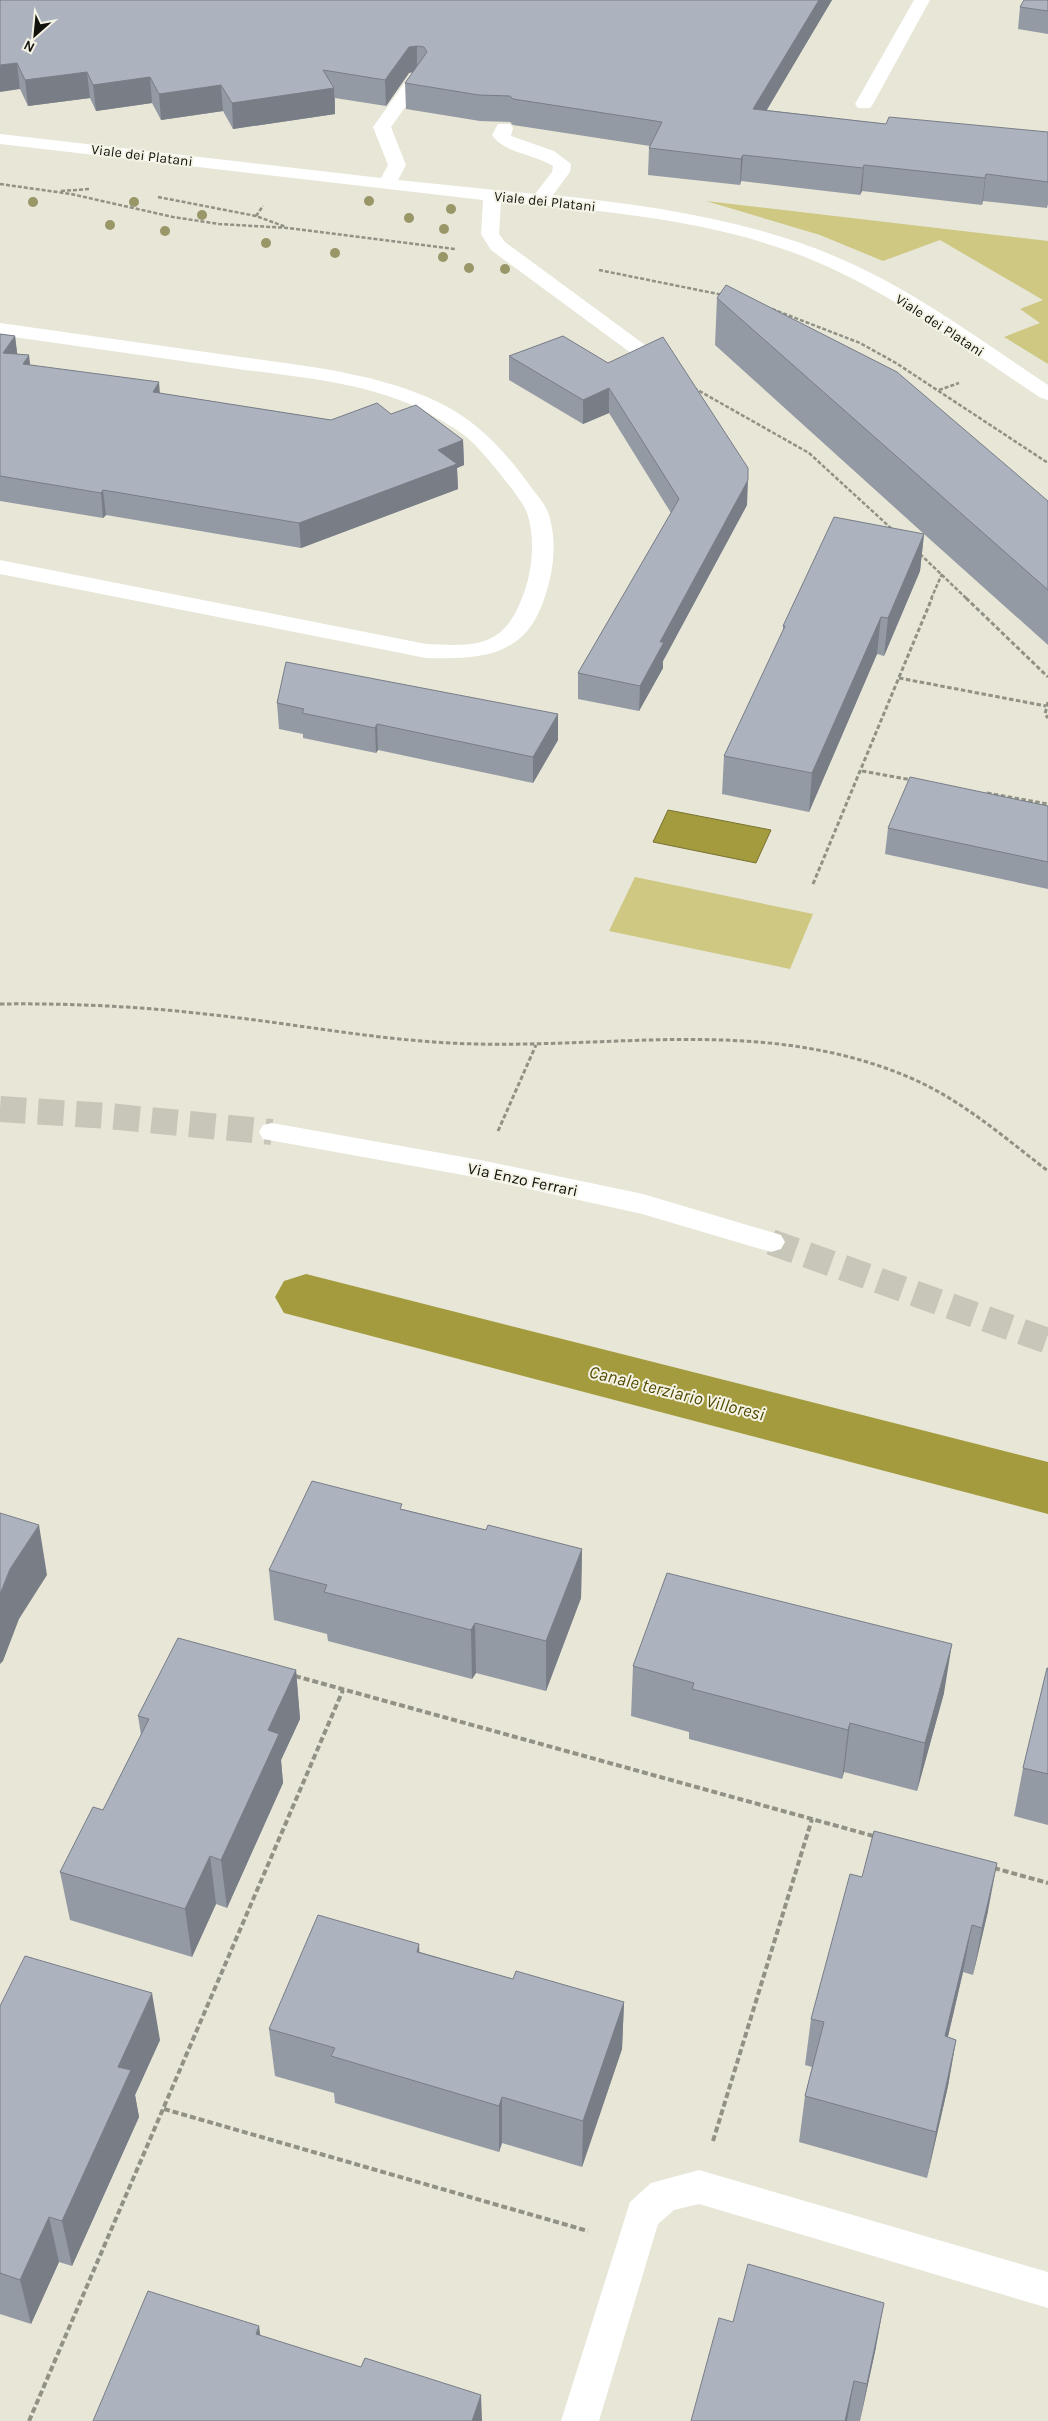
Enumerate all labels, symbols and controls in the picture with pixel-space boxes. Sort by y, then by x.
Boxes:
north arrow [10,10,60,60]
text: N [21,36,38,56]
street label: Viale dei Platani [90,141,194,170]
street label: Viale dei Platani [493,188,597,215]
street label: Viale dei Platani [892,290,987,360]
street label: Via Enzo Ferrari [466,1159,580,1200]
water label: Canale terziario Villoresi [587,1361,767,1426]

